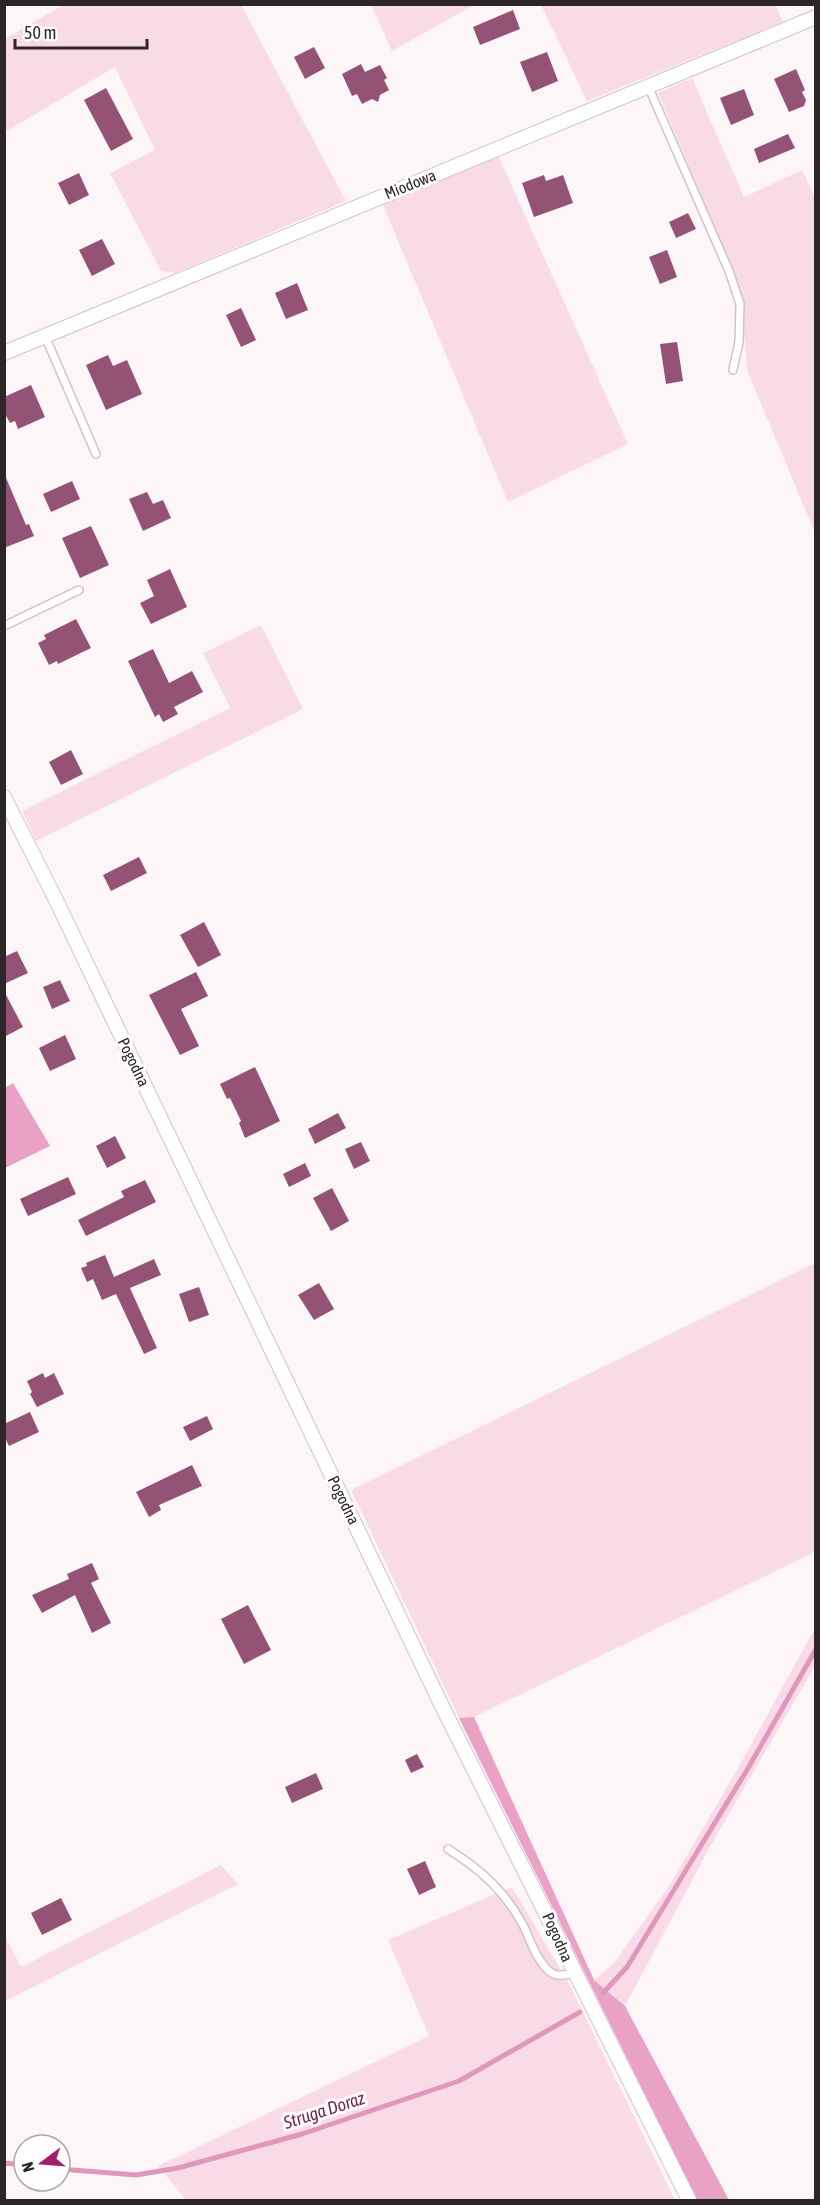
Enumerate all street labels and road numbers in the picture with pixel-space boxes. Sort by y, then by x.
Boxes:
street label: Miodowa [382,166,438,202]
street label: Pogodna [114,1035,154,1090]
street label: Pogodna [324,1473,364,1528]
street label: Pogodna [538,1910,577,1965]

